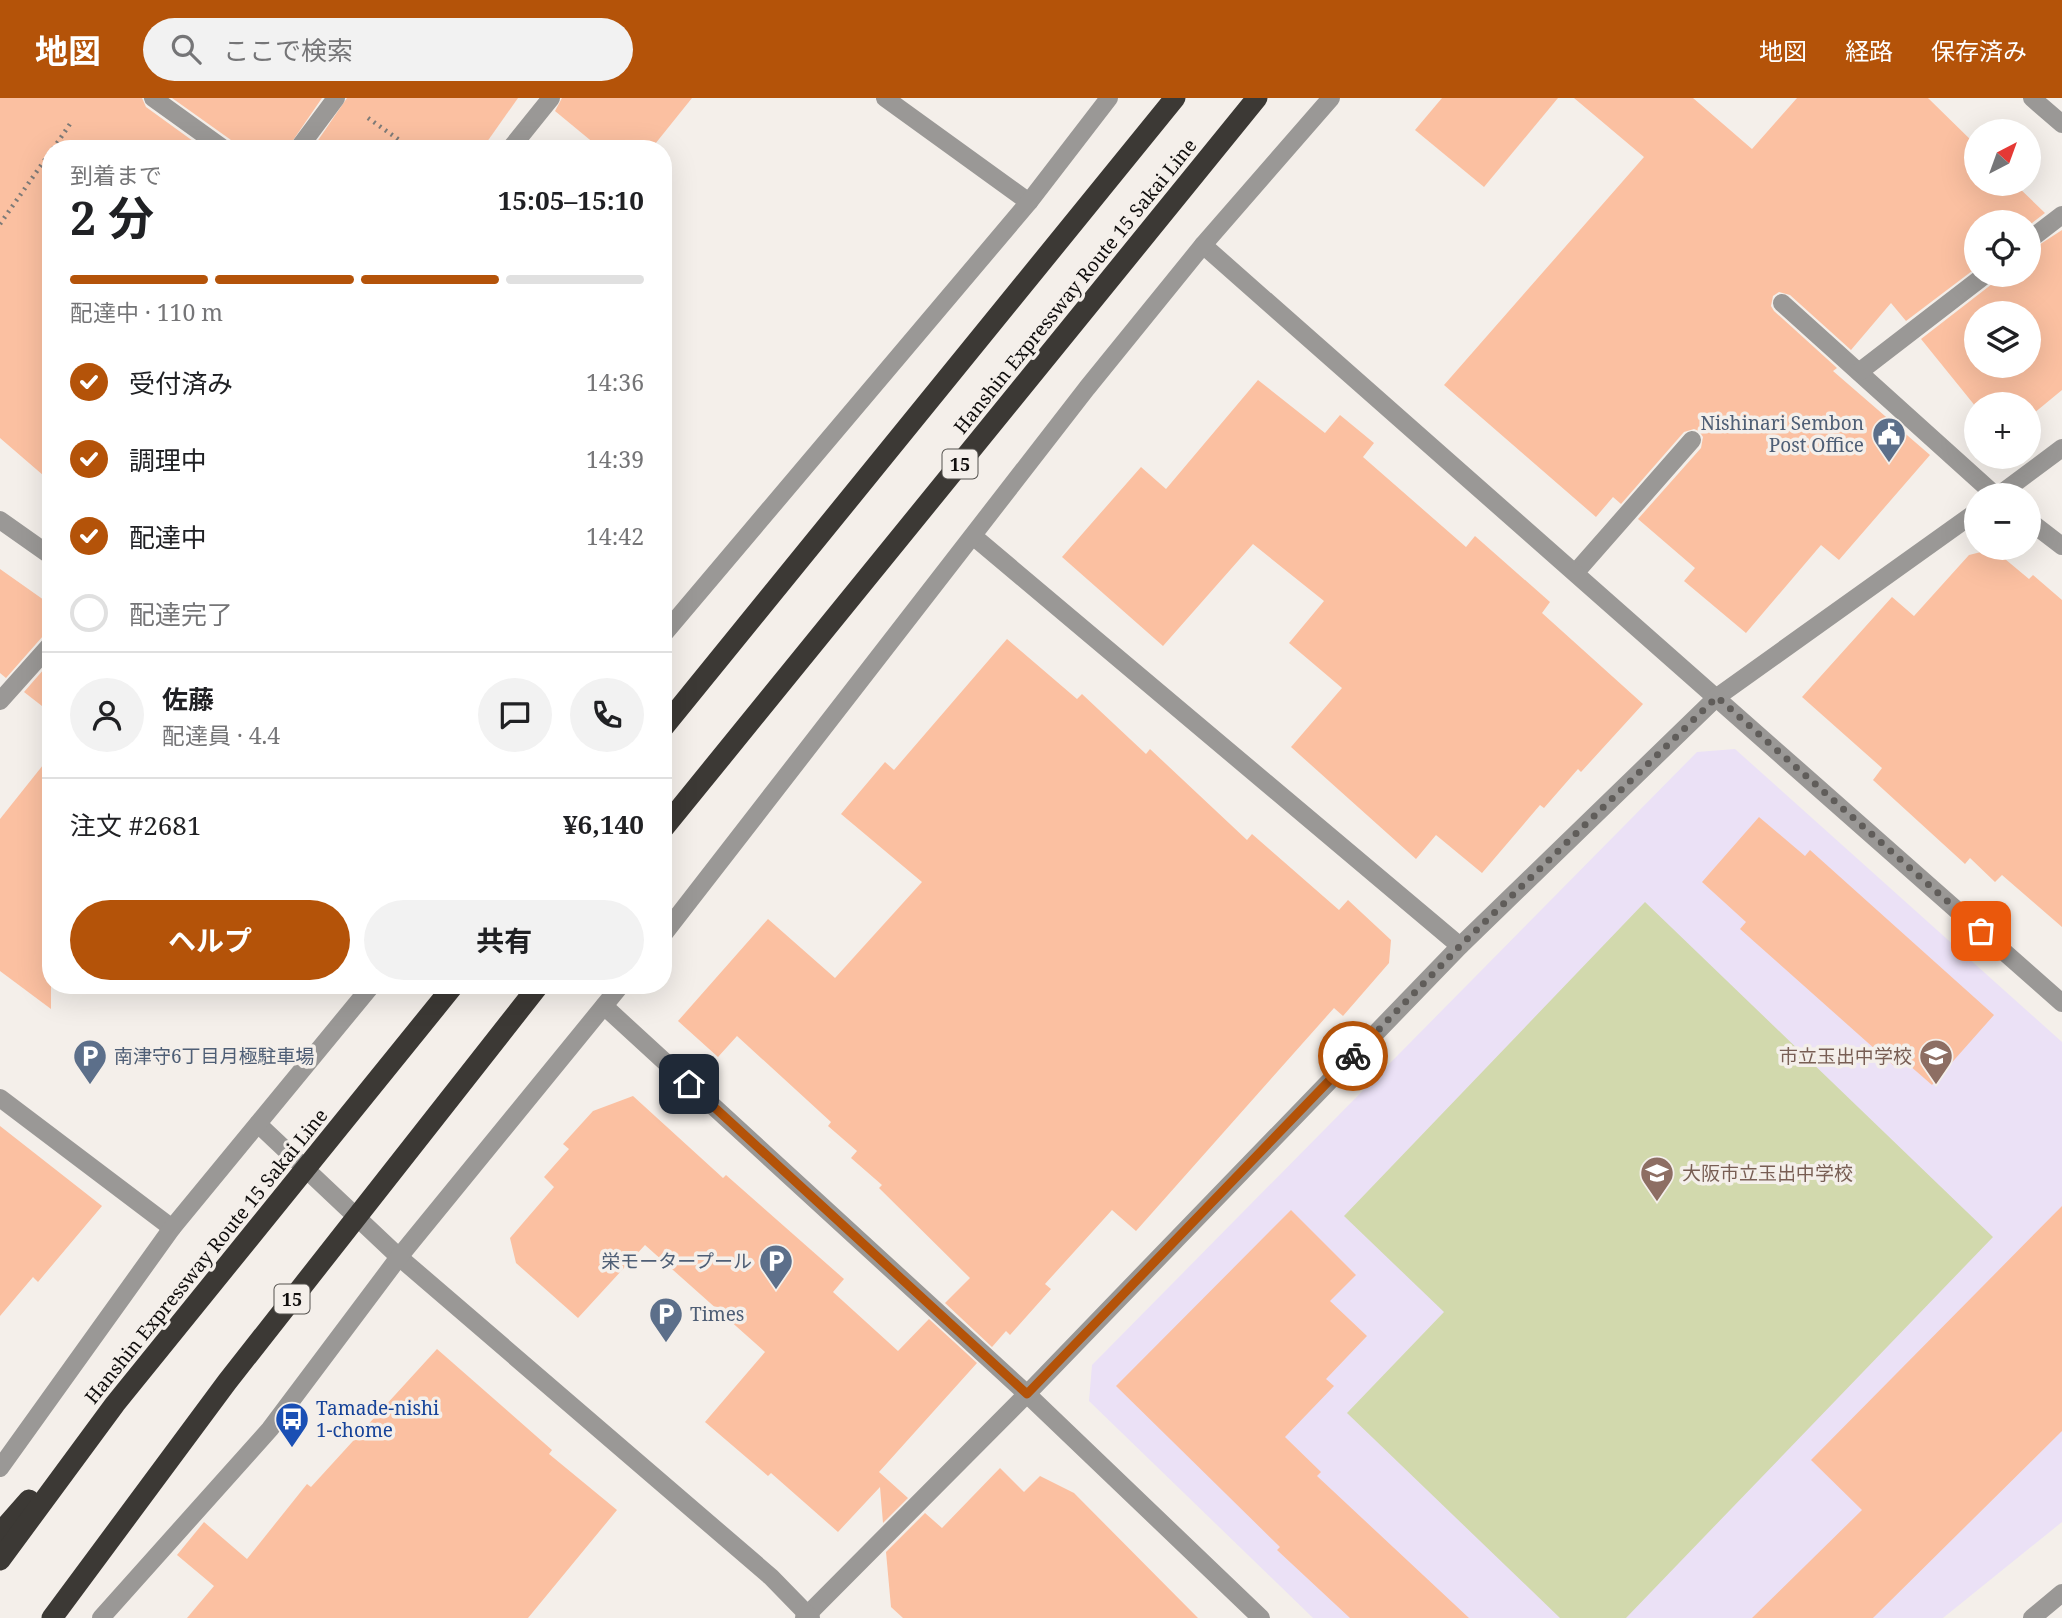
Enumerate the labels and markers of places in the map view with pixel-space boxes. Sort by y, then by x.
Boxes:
place label: Nishinari Sembon Post Office [1700,410,1864,458]
public building icon: Nishinari Sembon Post Office [1870,415,1908,464]
pin [1951,901,2011,961]
parking icon: 南津守6丁目月極駐車場 [71,1037,109,1086]
school or university icon: 市立玉出中学校 [1917,1037,1955,1086]
place label: 南津守6丁目月極駐車場 [114,1043,315,1069]
place label: 市立玉出中学校 [1779,1043,1912,1069]
pin [659,1054,719,1114]
school or university icon: 大阪市立玉出中学校 [1638,1154,1676,1203]
place label: 大阪市立玉出中学校 [1682,1160,1853,1186]
parking icon: 栄モータープール [757,1242,795,1291]
place label: 栄モータープール [601,1248,752,1274]
parking icon: Times [647,1295,685,1344]
place label: Times [690,1301,744,1327]
place label: Tamade-nishi 1-chome [316,1395,439,1443]
bus stop icon: Tamade-nishi 1-chome [273,1400,311,1449]

